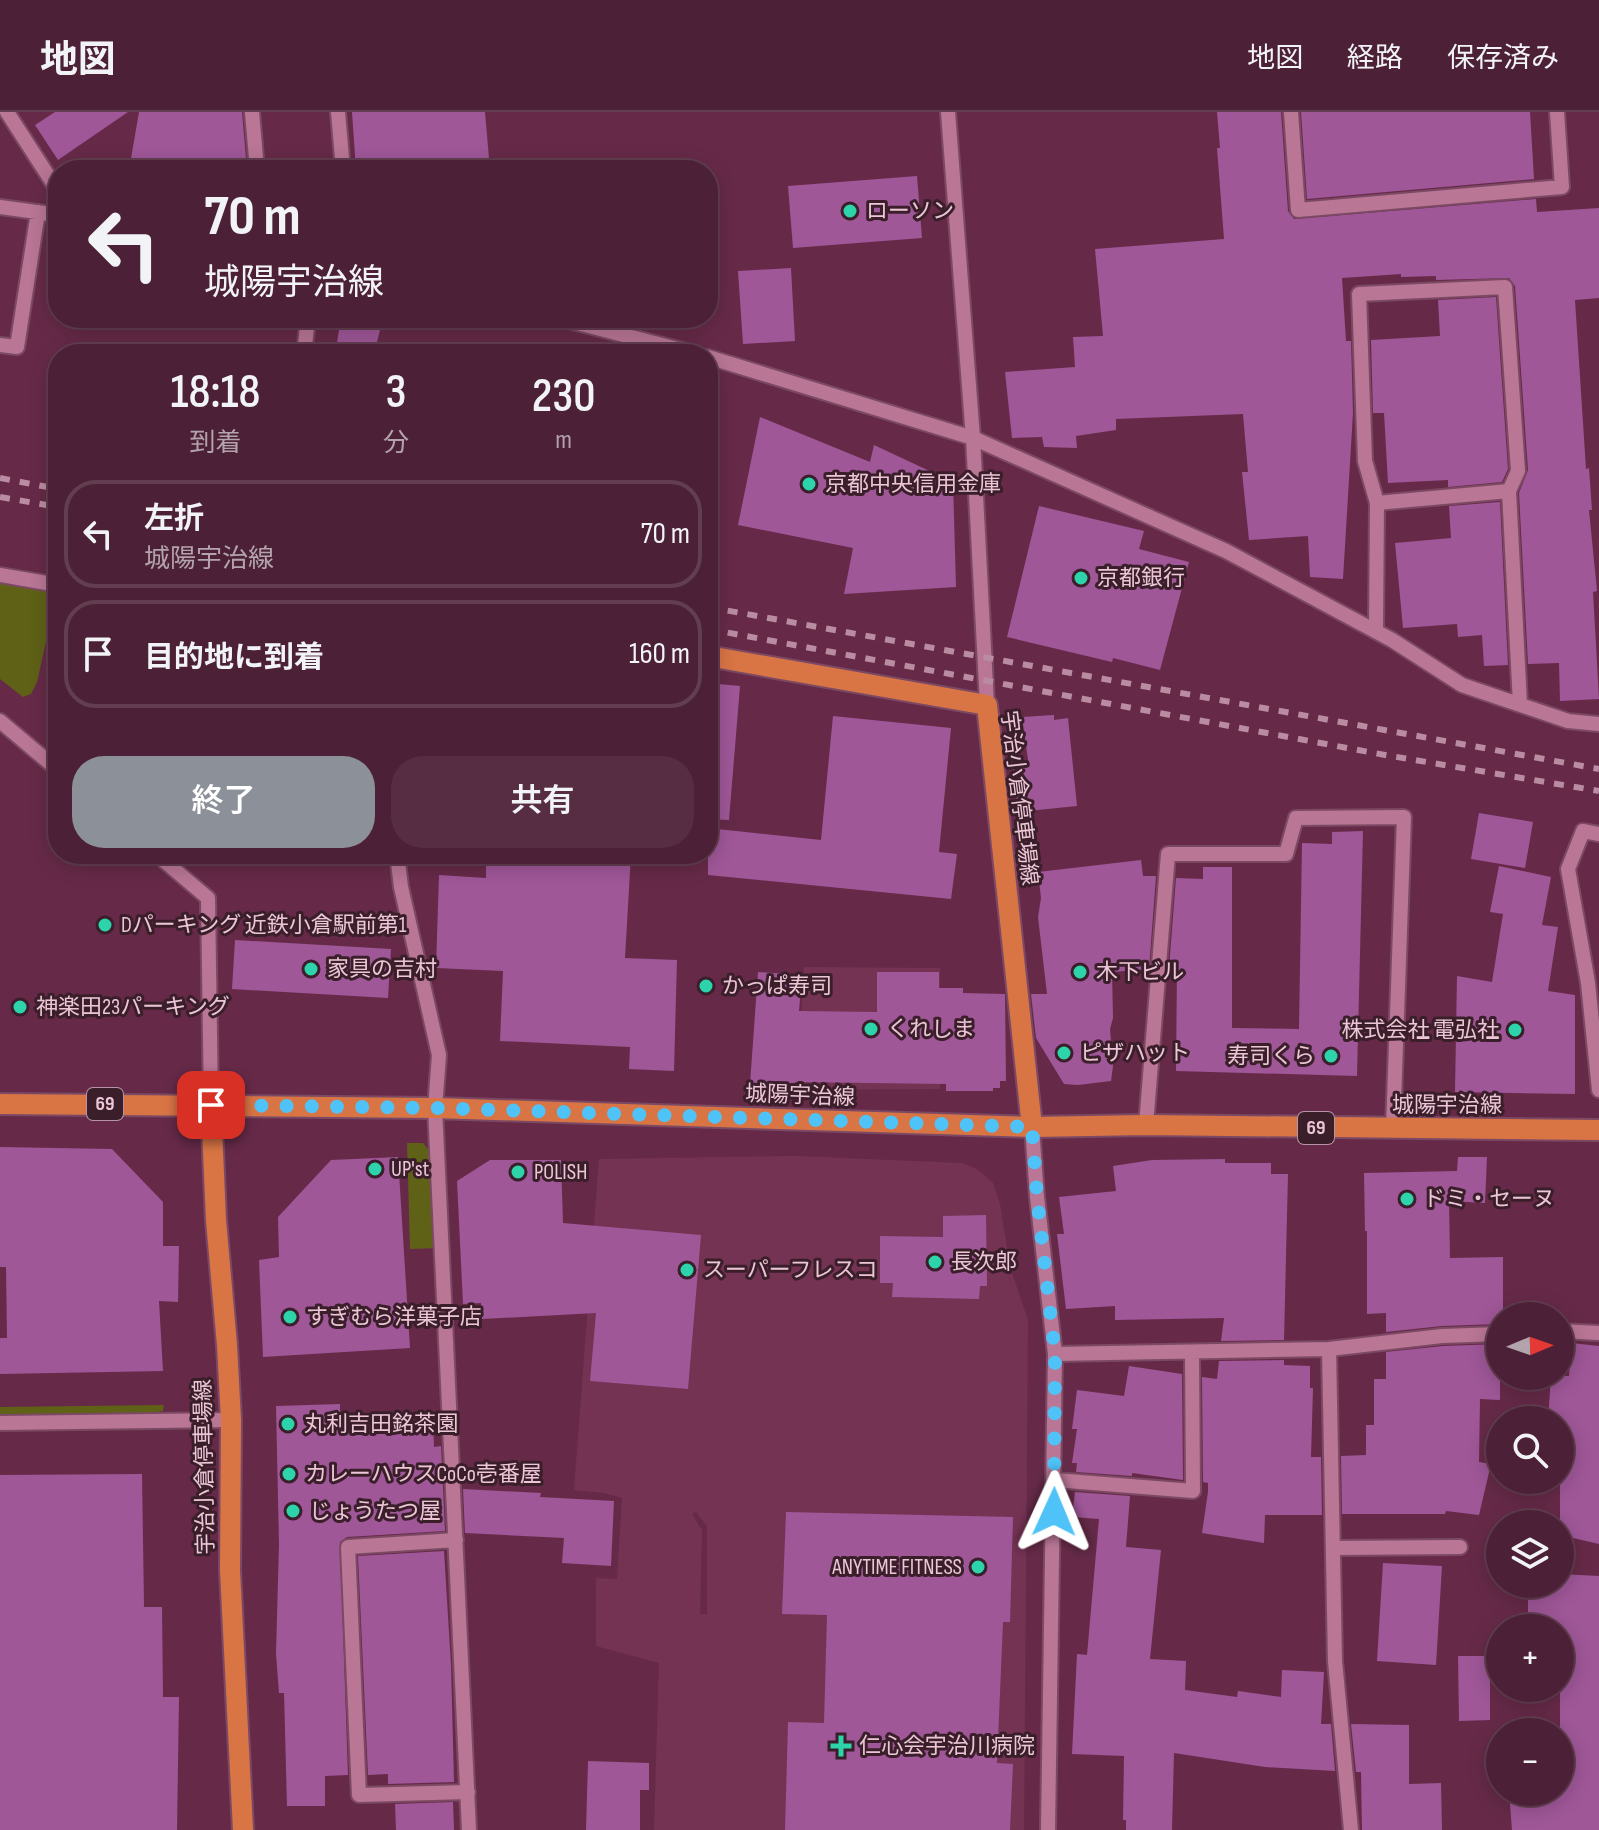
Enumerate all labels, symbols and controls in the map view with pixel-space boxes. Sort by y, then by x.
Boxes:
text: 地図 [40,38,116,83]
text: 地図 [1247,42,1303,75]
text: 経路 [1347,42,1403,75]
text: 保存済み [1447,42,1559,75]
text: 70 m [204,184,301,251]
icon: left [72,192,176,296]
place label: ローソン [866,198,954,225]
marker: ローソン [841,202,859,220]
text: 城陽宇治線 [204,262,384,305]
text: 18:18 [171,364,260,421]
text: 3 [386,364,407,421]
text: 230 [532,368,595,425]
text: m [555,425,572,456]
text: 到着 [190,428,242,459]
text: 分 [383,428,409,459]
place label: 京都中央信用金庫 [825,471,1001,498]
marker: 京都中央信用金庫 [800,475,818,493]
text: 左折 [144,501,204,537]
icon: left [76,512,120,556]
text: 70 m [641,516,690,552]
text: 城陽宇治線 [144,544,274,575]
place label: 京都銀行 [1097,565,1185,592]
marker: 京都銀行 [1072,569,1090,587]
icon: arrive [76,632,120,676]
text: 160 m [629,636,690,672]
text: 目的地に到着 [144,640,324,676]
street label: 宇治小倉停車場線 [995,709,1043,887]
button: 終了 [72,756,375,848]
button: 共有 [391,756,694,848]
place label: Dパーキング 近鉄小倉駅前第1 [121,912,407,939]
marker: Dパーキング 近鉄小倉駅前第1 [96,916,114,934]
place label: 家具の吉村 [327,956,437,983]
place label: 木下ビル [1096,959,1184,986]
marker: 家具の吉村 [302,960,320,978]
marker: 木下ビル [1071,963,1089,981]
place label: かっぱ寿司 [722,973,832,1000]
marker: かっぱ寿司 [697,977,715,995]
place label: 神楽田23パーキング [36,994,230,1021]
marker: 神楽田23パーキング [11,998,29,1016]
place label: くれしま [887,1016,975,1043]
place label: 株式会社 電弘社 [1342,1017,1499,1044]
marker: くれしま [862,1020,880,1038]
marker: 株式会社 電弘社 [1506,1021,1524,1039]
place label: ピザハット [1080,1040,1190,1067]
place label: 寿司くら [1227,1043,1315,1070]
marker: ピザハット [1055,1044,1073,1062]
marker: 寿司くら [1322,1047,1340,1065]
pin [177,1071,245,1139]
street label: 城陽宇治線 [745,1081,855,1111]
icon: arrive [189,1083,233,1127]
road number: 69 [87,1088,123,1120]
street label: 城陽宇治線 [1392,1092,1502,1119]
road number: 69 [1298,1112,1334,1144]
place label: UP'st [391,1156,430,1183]
place label: POLISH [534,1159,587,1186]
marker: UP'st [366,1160,384,1178]
marker: POLISH [509,1163,527,1181]
place label: ドミ・セーヌ [1423,1186,1555,1213]
marker: ドミ・セーヌ [1398,1190,1416,1208]
place label: 長次郎 [951,1249,1017,1276]
marker: 長次郎 [926,1253,944,1271]
place label: スーパーフレスコ [703,1257,877,1284]
marker: スーパーフレスコ [678,1261,696,1279]
north arrow [1486,1302,1574,1390]
map controls [1486,1302,1574,1806]
place label: すぎむら洋菓子店 [306,1304,482,1331]
marker: すぎむら洋菓子店 [281,1308,299,1326]
street label: 宇治小倉停車場線 [190,1379,220,1555]
button: search [1486,1406,1574,1494]
place label: 丸利吉田銘茶園 [304,1411,458,1438]
marker: 丸利吉田銘茶園 [279,1415,297,1433]
place label: カレーハウスCoCo壱番屋 [305,1461,542,1488]
marker: カレーハウスCoCo壱番屋 [280,1465,298,1483]
position arrow [1012,1470,1096,1554]
place label: じょうたつ屋 [309,1498,441,1525]
marker: じょうたつ屋 [284,1502,302,1520]
button: layers [1486,1510,1574,1598]
place label: ANYTIME FITNESS [831,1554,962,1581]
marker: ANYTIME FITNESS [969,1558,987,1576]
button: + [1486,1614,1574,1702]
button: − [1486,1718,1574,1806]
place label: 仁心会宇治川病院 [859,1733,1035,1760]
marker: 仁心会宇治川病院 [830,1735,852,1757]

